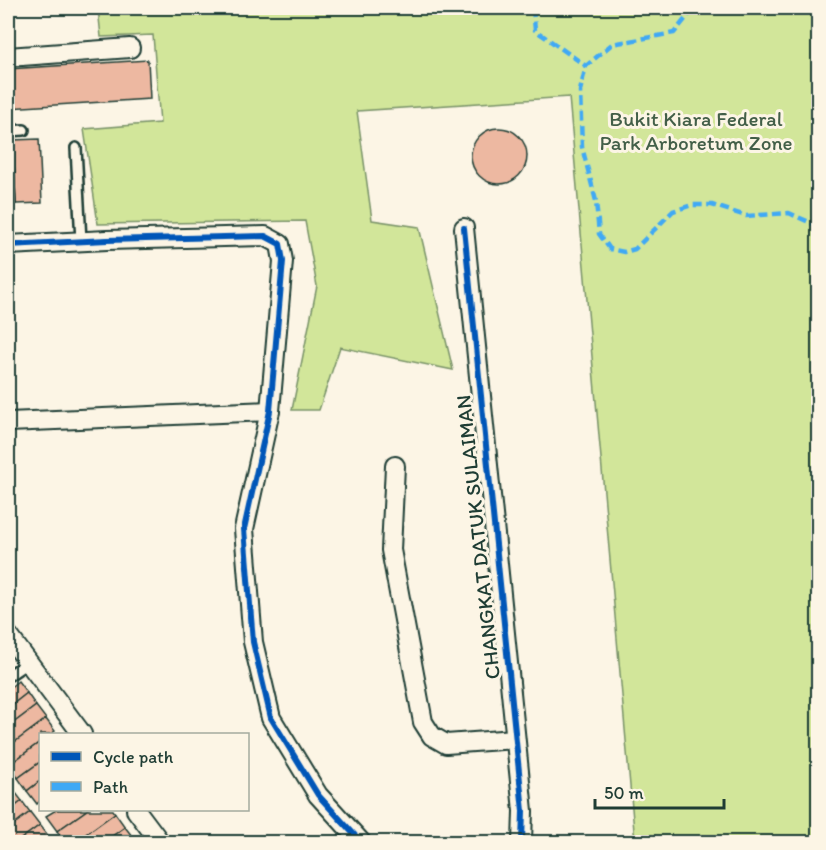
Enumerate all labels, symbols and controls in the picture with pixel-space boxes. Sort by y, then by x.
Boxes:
park label: Bukit Kiara Federal Park Arboretum Zone [599,106,793,155]
street label: CHANGKAT DATUK SULAIMAN [450,394,505,681]
legend [39,733,249,811]
text: Cycle path [93,746,174,768]
scale bar [595,772,724,810]
text: Path [93,776,128,798]
text: 50 m [604,782,644,804]

